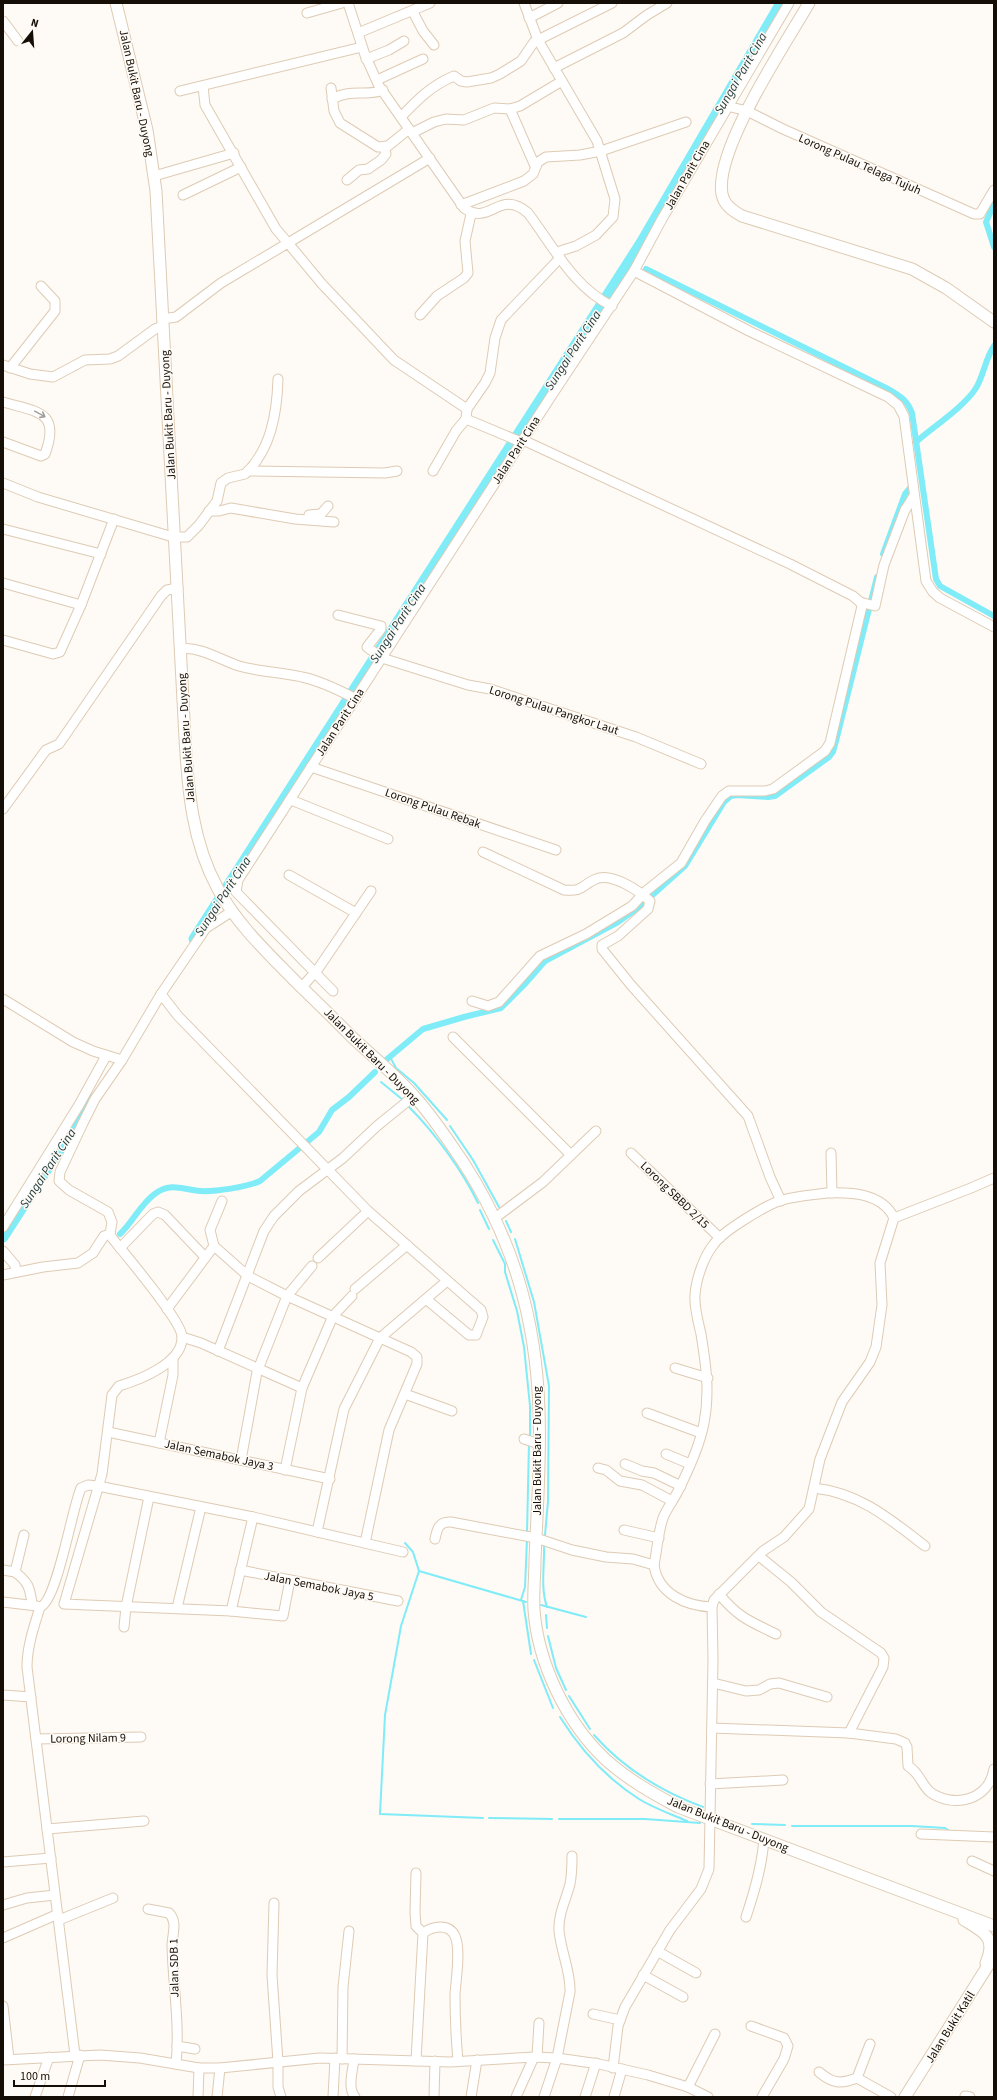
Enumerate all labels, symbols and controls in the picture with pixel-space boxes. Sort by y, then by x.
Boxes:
north arrow [12,12,52,52]
text: N [29,15,40,31]
street label: Jalan Bukit Baru - Duyong [115,28,158,158]
water label: Sungai Parit Cina [710,29,772,118]
street label: Lorong Pulau Telaga Tujuh [796,130,924,199]
street label: Jalan Parit Cina [661,137,714,213]
water label: Sungai Parit Cina [540,307,605,394]
street label: Jalan Bukit Baru - Duyong [157,350,180,480]
one-way arrow [34,411,46,419]
street label: Jalan Parit Cina [488,413,545,488]
water label: Sungai Parit Cina [365,580,430,667]
street label: Jalan Bukit Baru - Duyong [173,673,200,803]
street label: Lorong Pulau Pangkor Laut [487,681,621,739]
street label: Jalan Parit Cina [312,685,369,760]
street label: Lorong Pulau Rebak [383,784,483,833]
water label: Sungai Parit Cina [190,853,255,940]
street label: Jalan Bukit Baru - Duyong [320,1004,424,1108]
water label: Sungai Parit Cina [15,1125,80,1212]
street label: Lorong SBBD 2/15 [636,1158,713,1233]
street label: Jalan Bukit Baru - Duyong [529,1386,546,1516]
street label: Jalan Semabok Jaya 3 [163,1436,275,1475]
street label: Jalan Semabok Jaya 5 [263,1568,375,1605]
street label: Lorong Nilam 9 [50,1729,126,1748]
street label: Jalan Bukit Baru - Duyong [664,1792,791,1857]
street label: Jalan SDB 1 [165,1938,184,1998]
street label: Jalan Bukit Katil [922,1988,979,2066]
scale bar [14,2062,105,2088]
text: 100 m [20,2068,50,2085]

